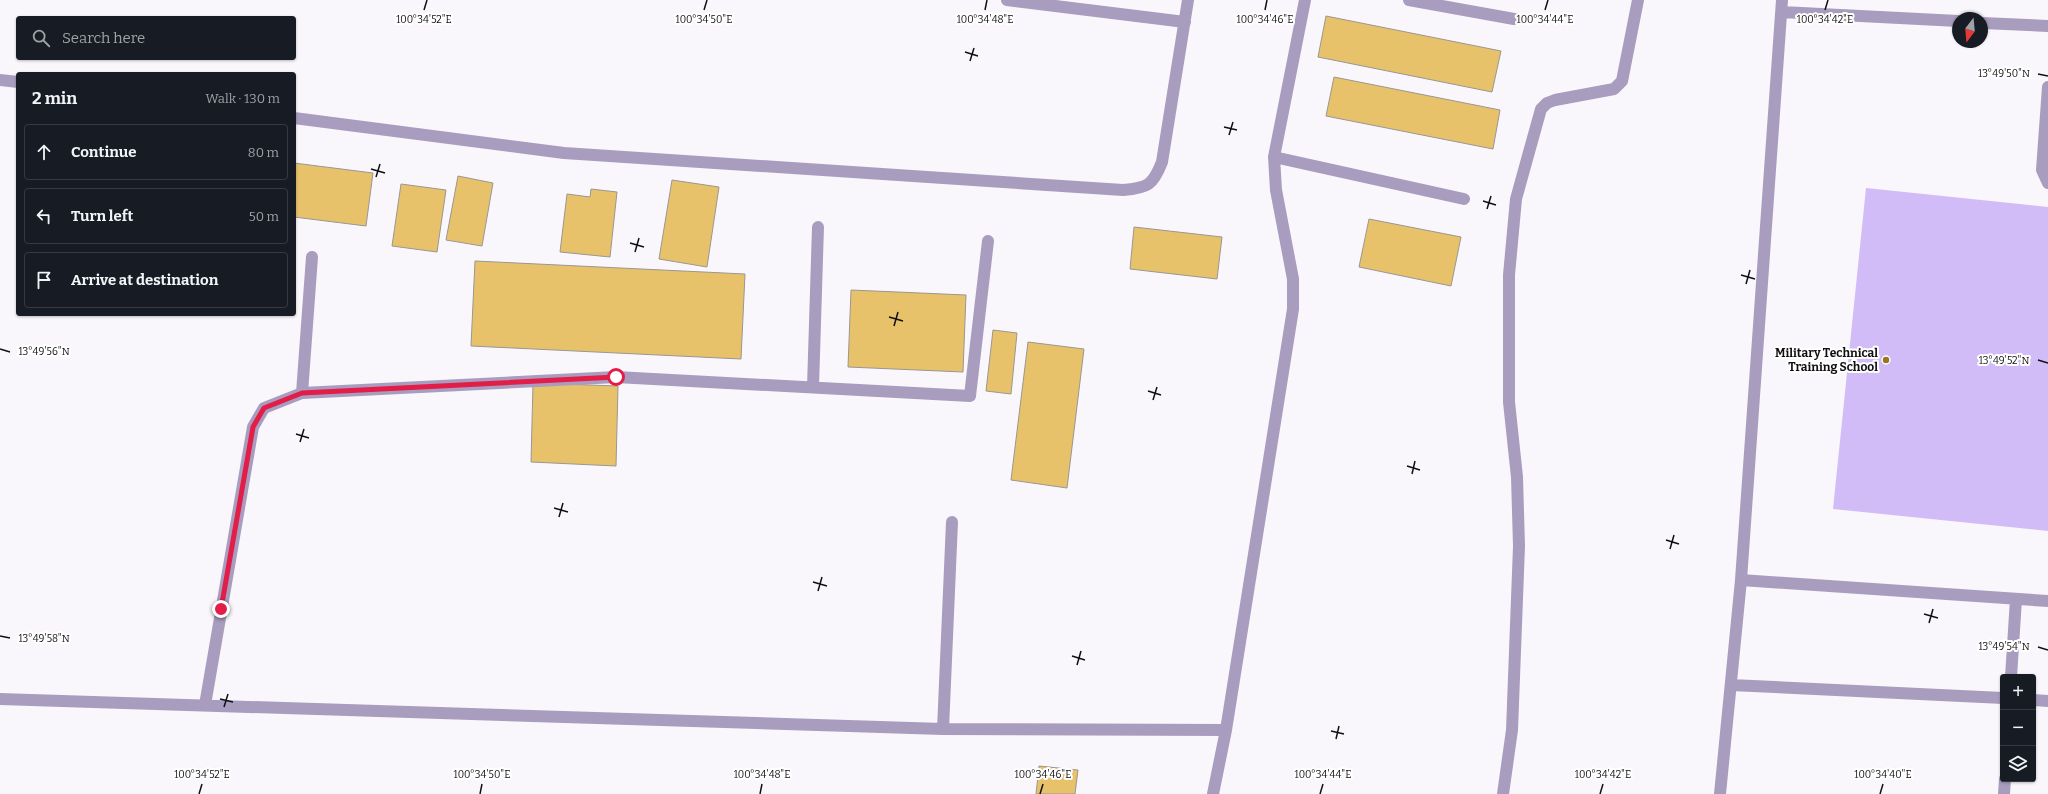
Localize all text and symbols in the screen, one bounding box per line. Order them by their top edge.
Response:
north arrow [1952,12,1988,48]
text: 100°34'52"E [396,14,452,26]
text: 100°34'50"E [676,14,732,26]
text: 100°34'48"E [957,14,1013,26]
text: 100°34'46"E [1237,14,1293,26]
text: 100°34'44"E [1517,14,1573,26]
text: 100°34'42"E [1797,14,1853,26]
search box [16,16,296,60]
icon: search [30,27,52,49]
text: Search here [62,29,145,47]
text: 13°49'50"N [1978,68,2030,80]
text: 2 min [32,88,77,109]
text: Walk · 130 m [206,91,280,106]
icon: ahead [33,141,55,163]
text: Continue [71,143,137,161]
text: 80 m [248,145,279,160]
icon: left [33,205,55,227]
text: Turn left [71,207,133,225]
text: 50 m [249,209,279,224]
icon: arrive [33,269,55,291]
text: Arrive at destination [71,271,218,289]
text: 13°49'56"N [18,346,70,358]
place label: Military Technical Training School [1775,346,1878,374]
marker: Military Technical Training School [1881,355,1891,365]
text: 13°49'52"N [1979,355,2029,367]
route start [607,368,625,386]
route end [212,600,230,618]
text: 13°49'58"N [18,633,70,645]
text: 13°49'54"N [1978,641,2030,653]
map controls [2000,674,2036,782]
button: + [2000,674,2036,710]
button: − [2000,710,2036,746]
button: layers [2000,746,2036,782]
text: 100°34'52"E [174,769,230,781]
text: 100°34'50"E [454,769,510,781]
text: 100°34'48"E [734,769,790,781]
text: 100°34'46"E [1015,769,1071,781]
text: 100°34'44"E [1295,769,1351,781]
text: 100°34'42"E [1575,769,1631,781]
text: 100°34'40"E [1854,769,1912,781]

